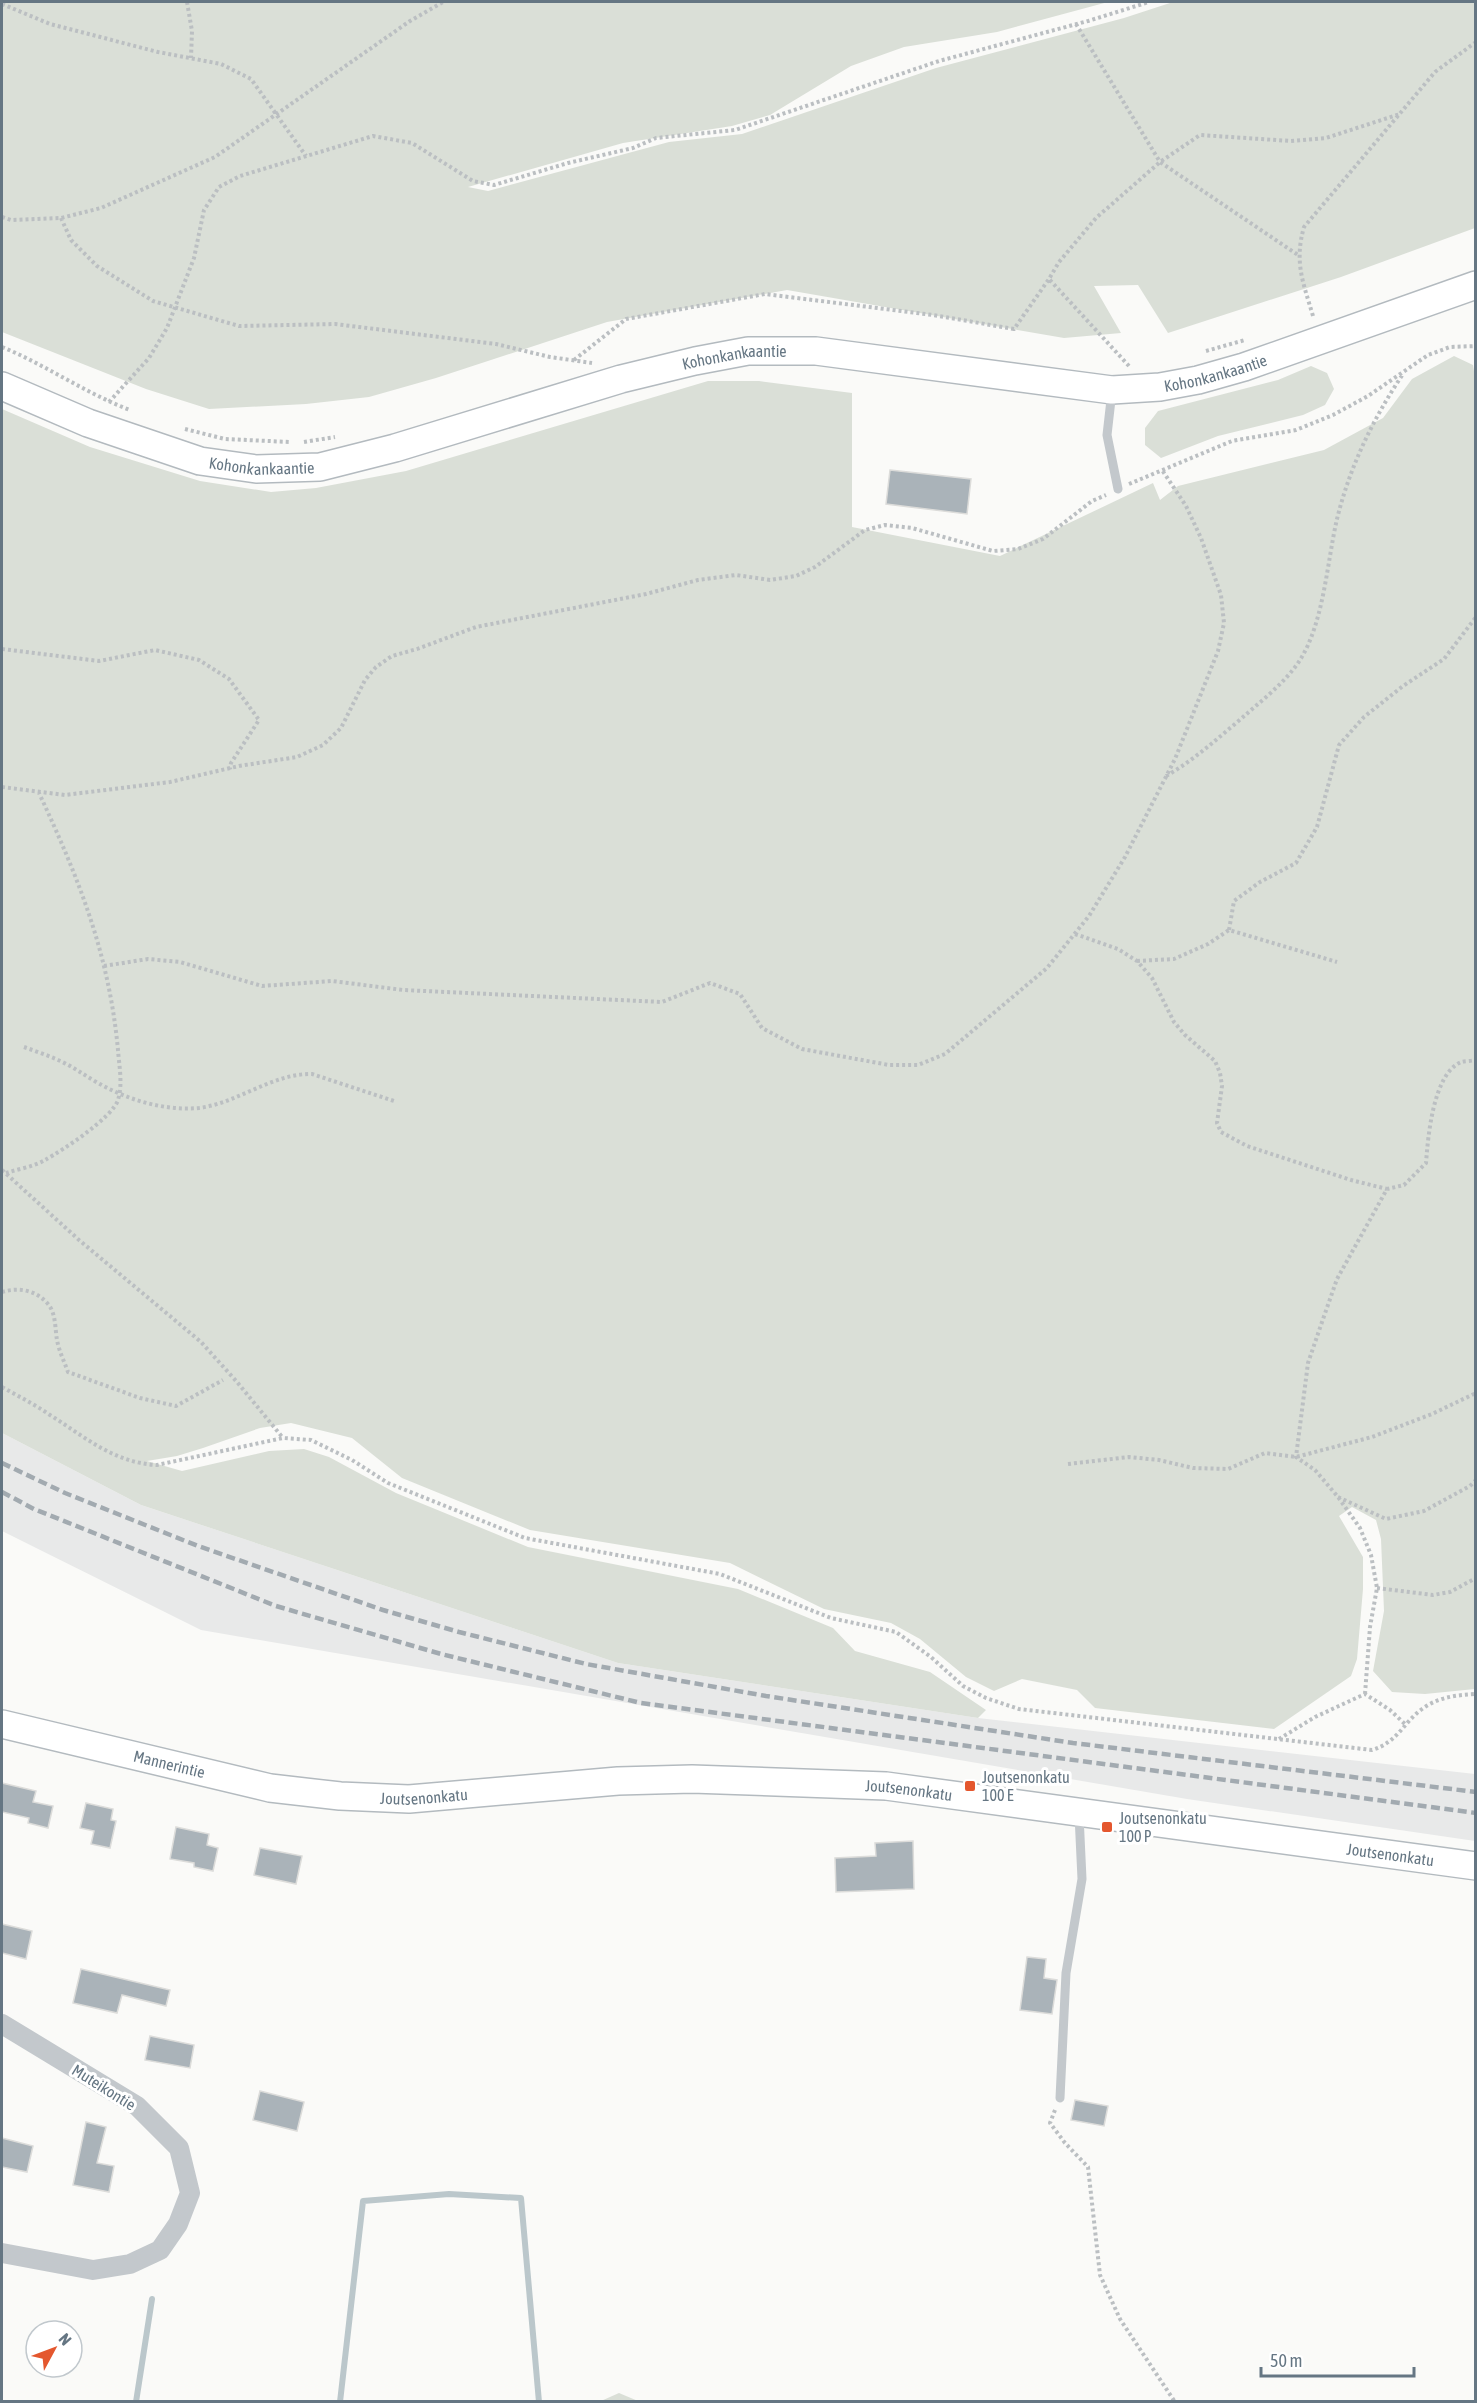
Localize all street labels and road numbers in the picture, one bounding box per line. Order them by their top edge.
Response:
street label: Kohonkankaantie [680,342,787,373]
street label: Kohonkankaantie [1163,351,1269,395]
street label: Kohonkankaantie [208,453,315,478]
street label: Mannerintie [132,1747,207,1781]
street label: Joutsenonkatu [865,1776,954,1804]
street label: Joutsenonkatu [380,1785,468,1808]
street label: Joutsenonkatu [1346,1840,1435,1869]
street label: Muteikontie [69,2060,139,2114]

